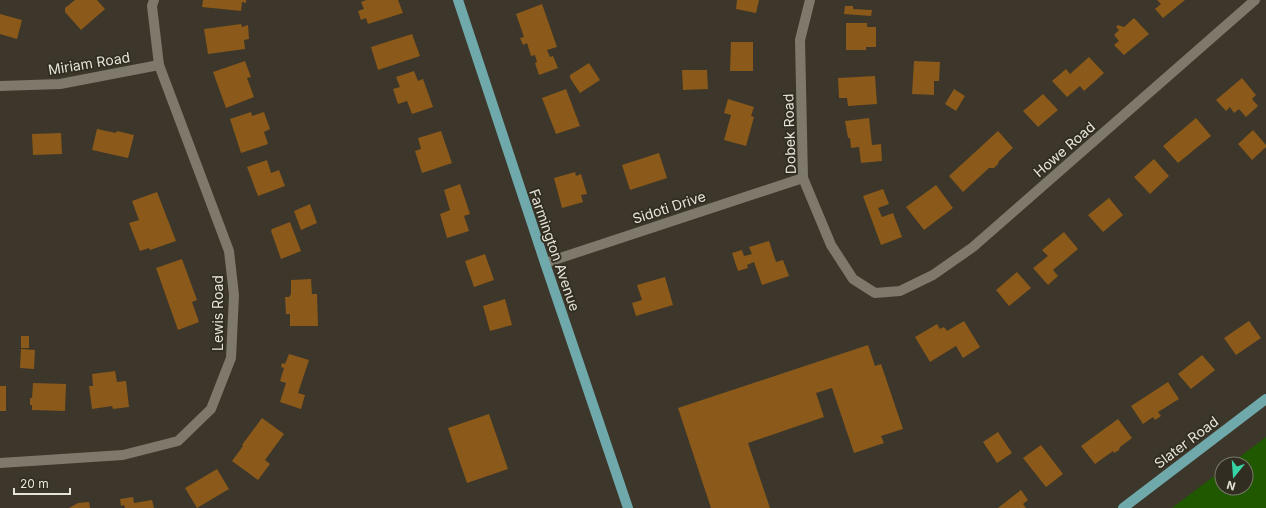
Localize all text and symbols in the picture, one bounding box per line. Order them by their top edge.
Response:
street label: Miriam Road [47,48,131,78]
street label: Dobek Road [779,93,799,175]
street label: Howe Road [1030,118,1098,180]
street label: Farmington Avenue [526,187,584,313]
street label: Sidoti Drive [630,187,708,227]
street label: Lewis Road [209,275,226,351]
street label: Slater Road [1151,412,1221,472]
north arrow [1214,456,1254,496]
scale bar [14,470,70,496]
text: 20 m [20,476,49,491]
text: N [1225,478,1237,493]

